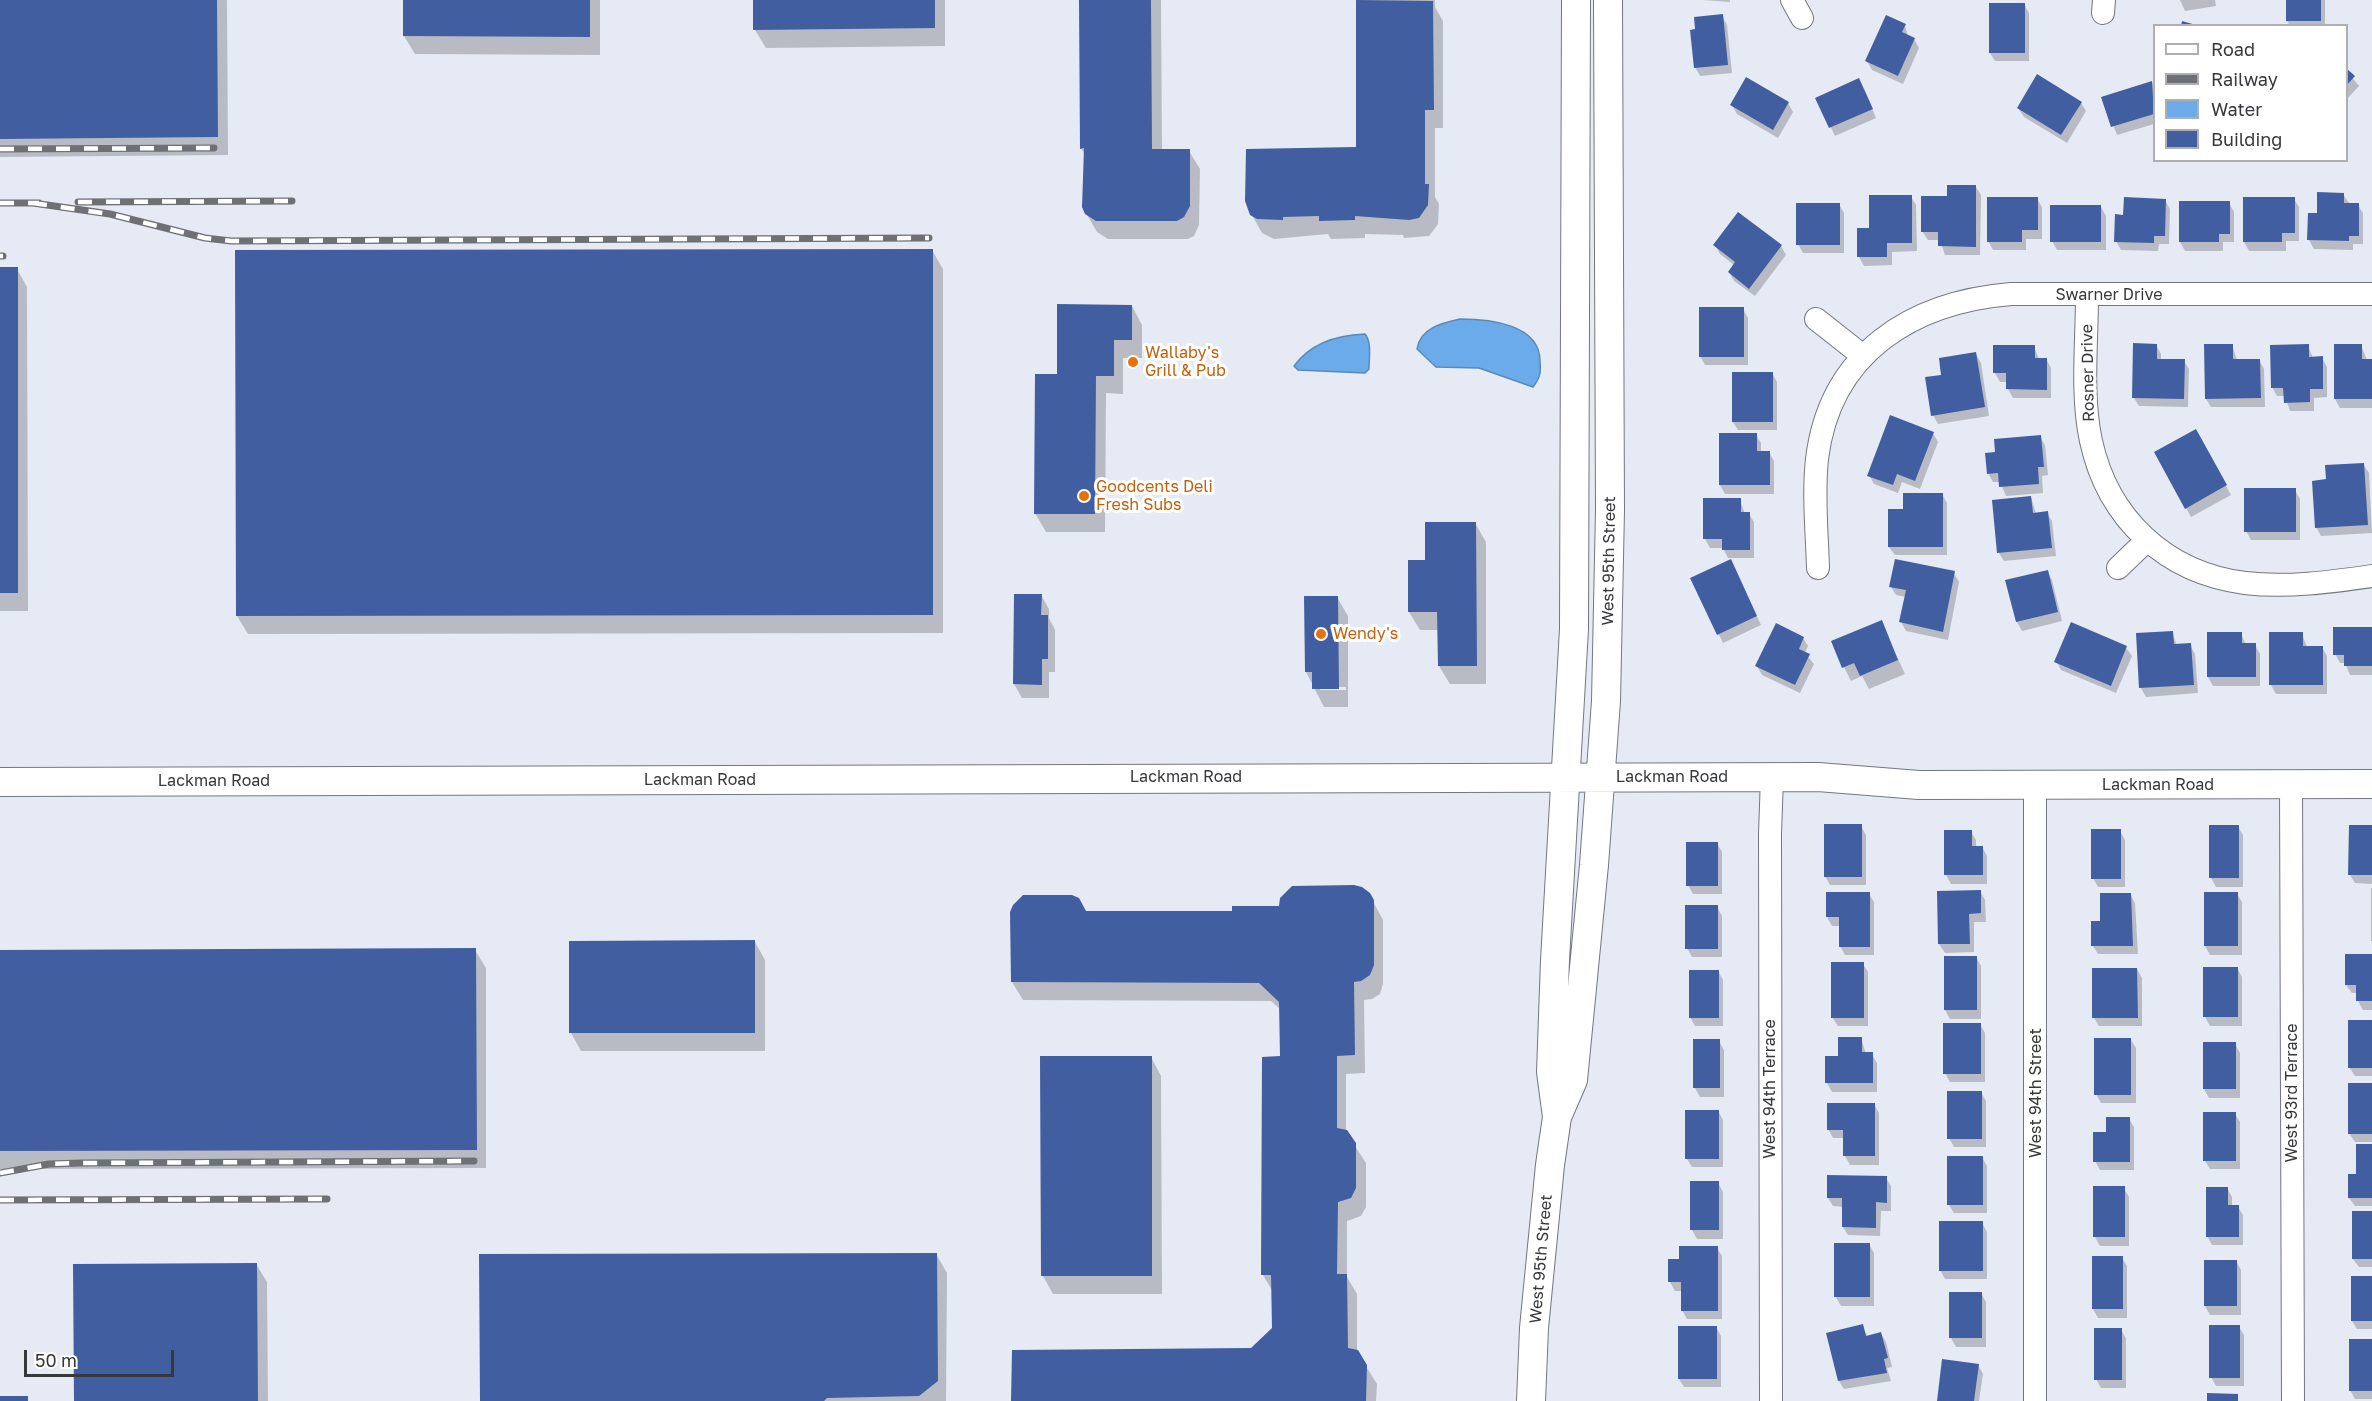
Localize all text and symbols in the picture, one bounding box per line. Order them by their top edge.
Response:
legend [2153,24,2348,162]
text: Road [2211,38,2255,60]
text: Railway [2211,68,2278,90]
text: Water [2211,98,2262,120]
text: Building [2211,128,2282,150]
street label: Swarner Drive [2055,285,2163,305]
street label: Rosner Drive [2078,324,2098,422]
place label: Wallaby's Grill & Pub [1145,343,1226,381]
marker: Wallaby's Grill & Pub [1126,355,1140,369]
place label: Goodcents Deli Fresh Subs [1096,477,1213,515]
marker: Goodcents Deli Fresh Subs [1077,489,1091,503]
street label: West 95th Street [1598,496,1620,626]
place label: Wendy's [1333,624,1398,644]
marker: Wendy's [1314,627,1328,641]
street label: Lackman Road [1130,767,1242,787]
street label: Lackman Road [1616,767,1728,787]
street label: Lackman Road [644,770,756,790]
street label: Lackman Road [158,771,270,791]
street label: Lackman Road [2102,775,2214,795]
street label: West 94th Terrace [1760,1019,1780,1159]
street label: West 93rd Terrace [2282,1024,2302,1162]
street label: West 94th Street [2026,1028,2046,1158]
street label: West 95th Street [1526,1194,1556,1324]
scale bar [27,1338,177,1376]
text: 50 m [35,1349,77,1371]

